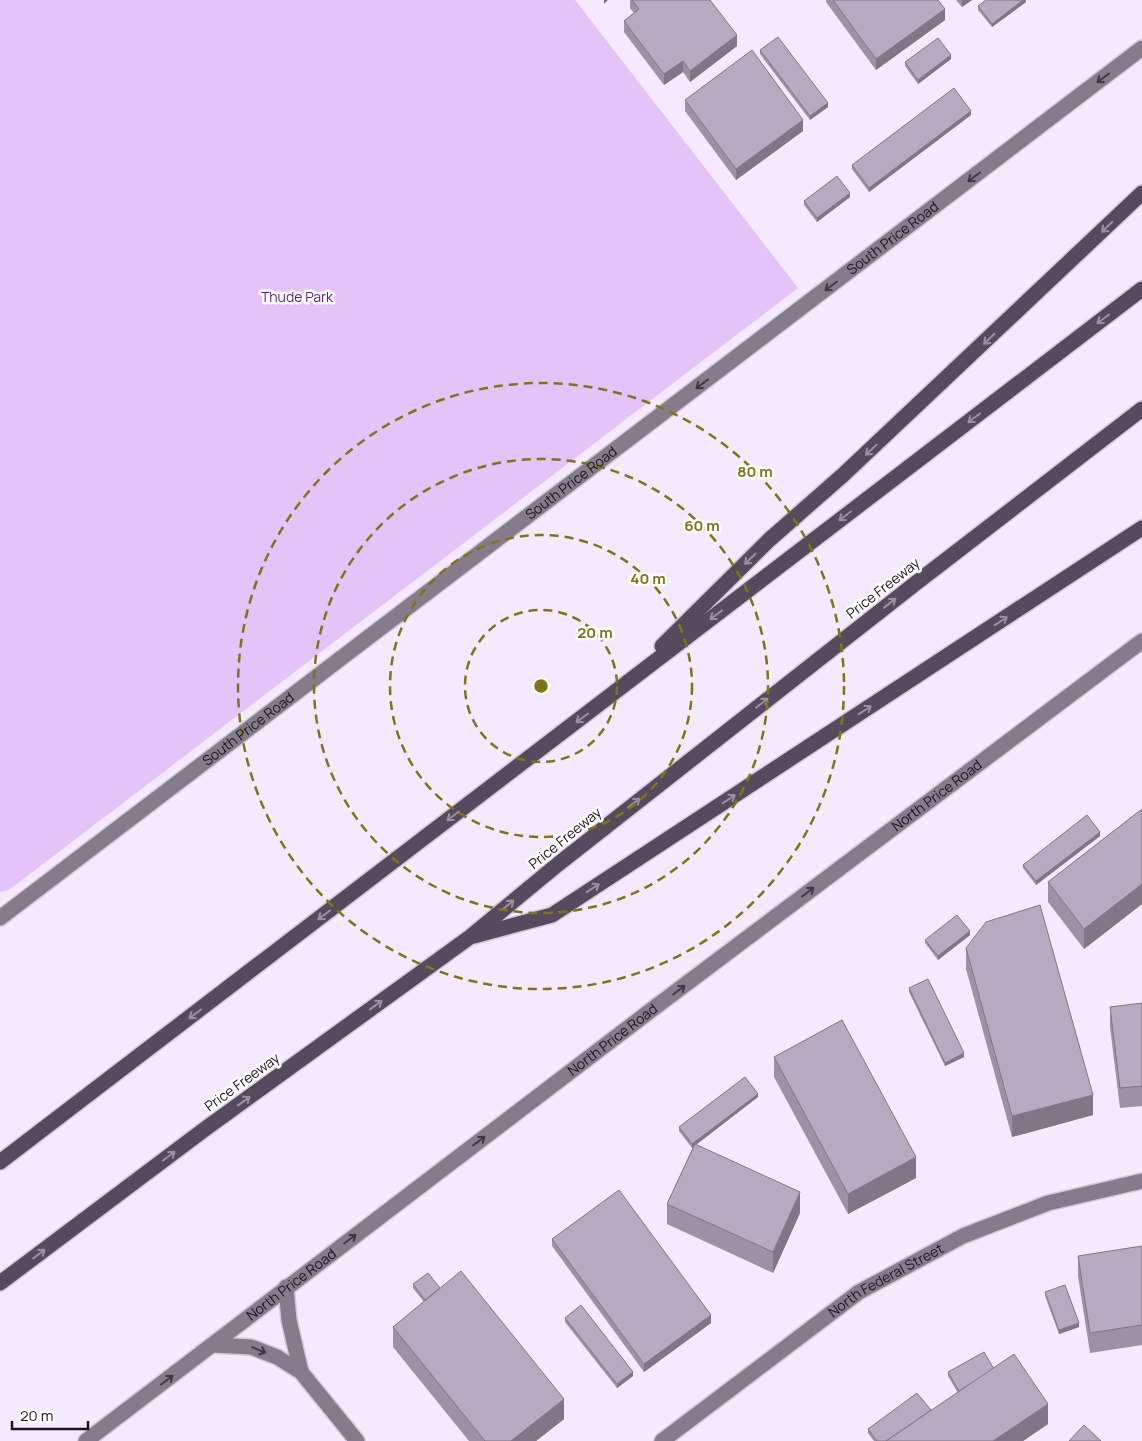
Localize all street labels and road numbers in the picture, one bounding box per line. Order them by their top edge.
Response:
street label: South Price Road [842,197,942,279]
street label: South Price Road [521,441,621,524]
street label: Price Freeway [842,553,924,622]
street label: South Price Road [198,687,298,770]
street label: North Price Road [887,755,985,835]
street label: Price Freeway [524,802,605,873]
street label: North Price Road [563,999,661,1080]
street label: Price Freeway [200,1048,284,1115]
street label: North Federal Street [824,1238,947,1321]
street label: North Price Road [242,1244,340,1325]

